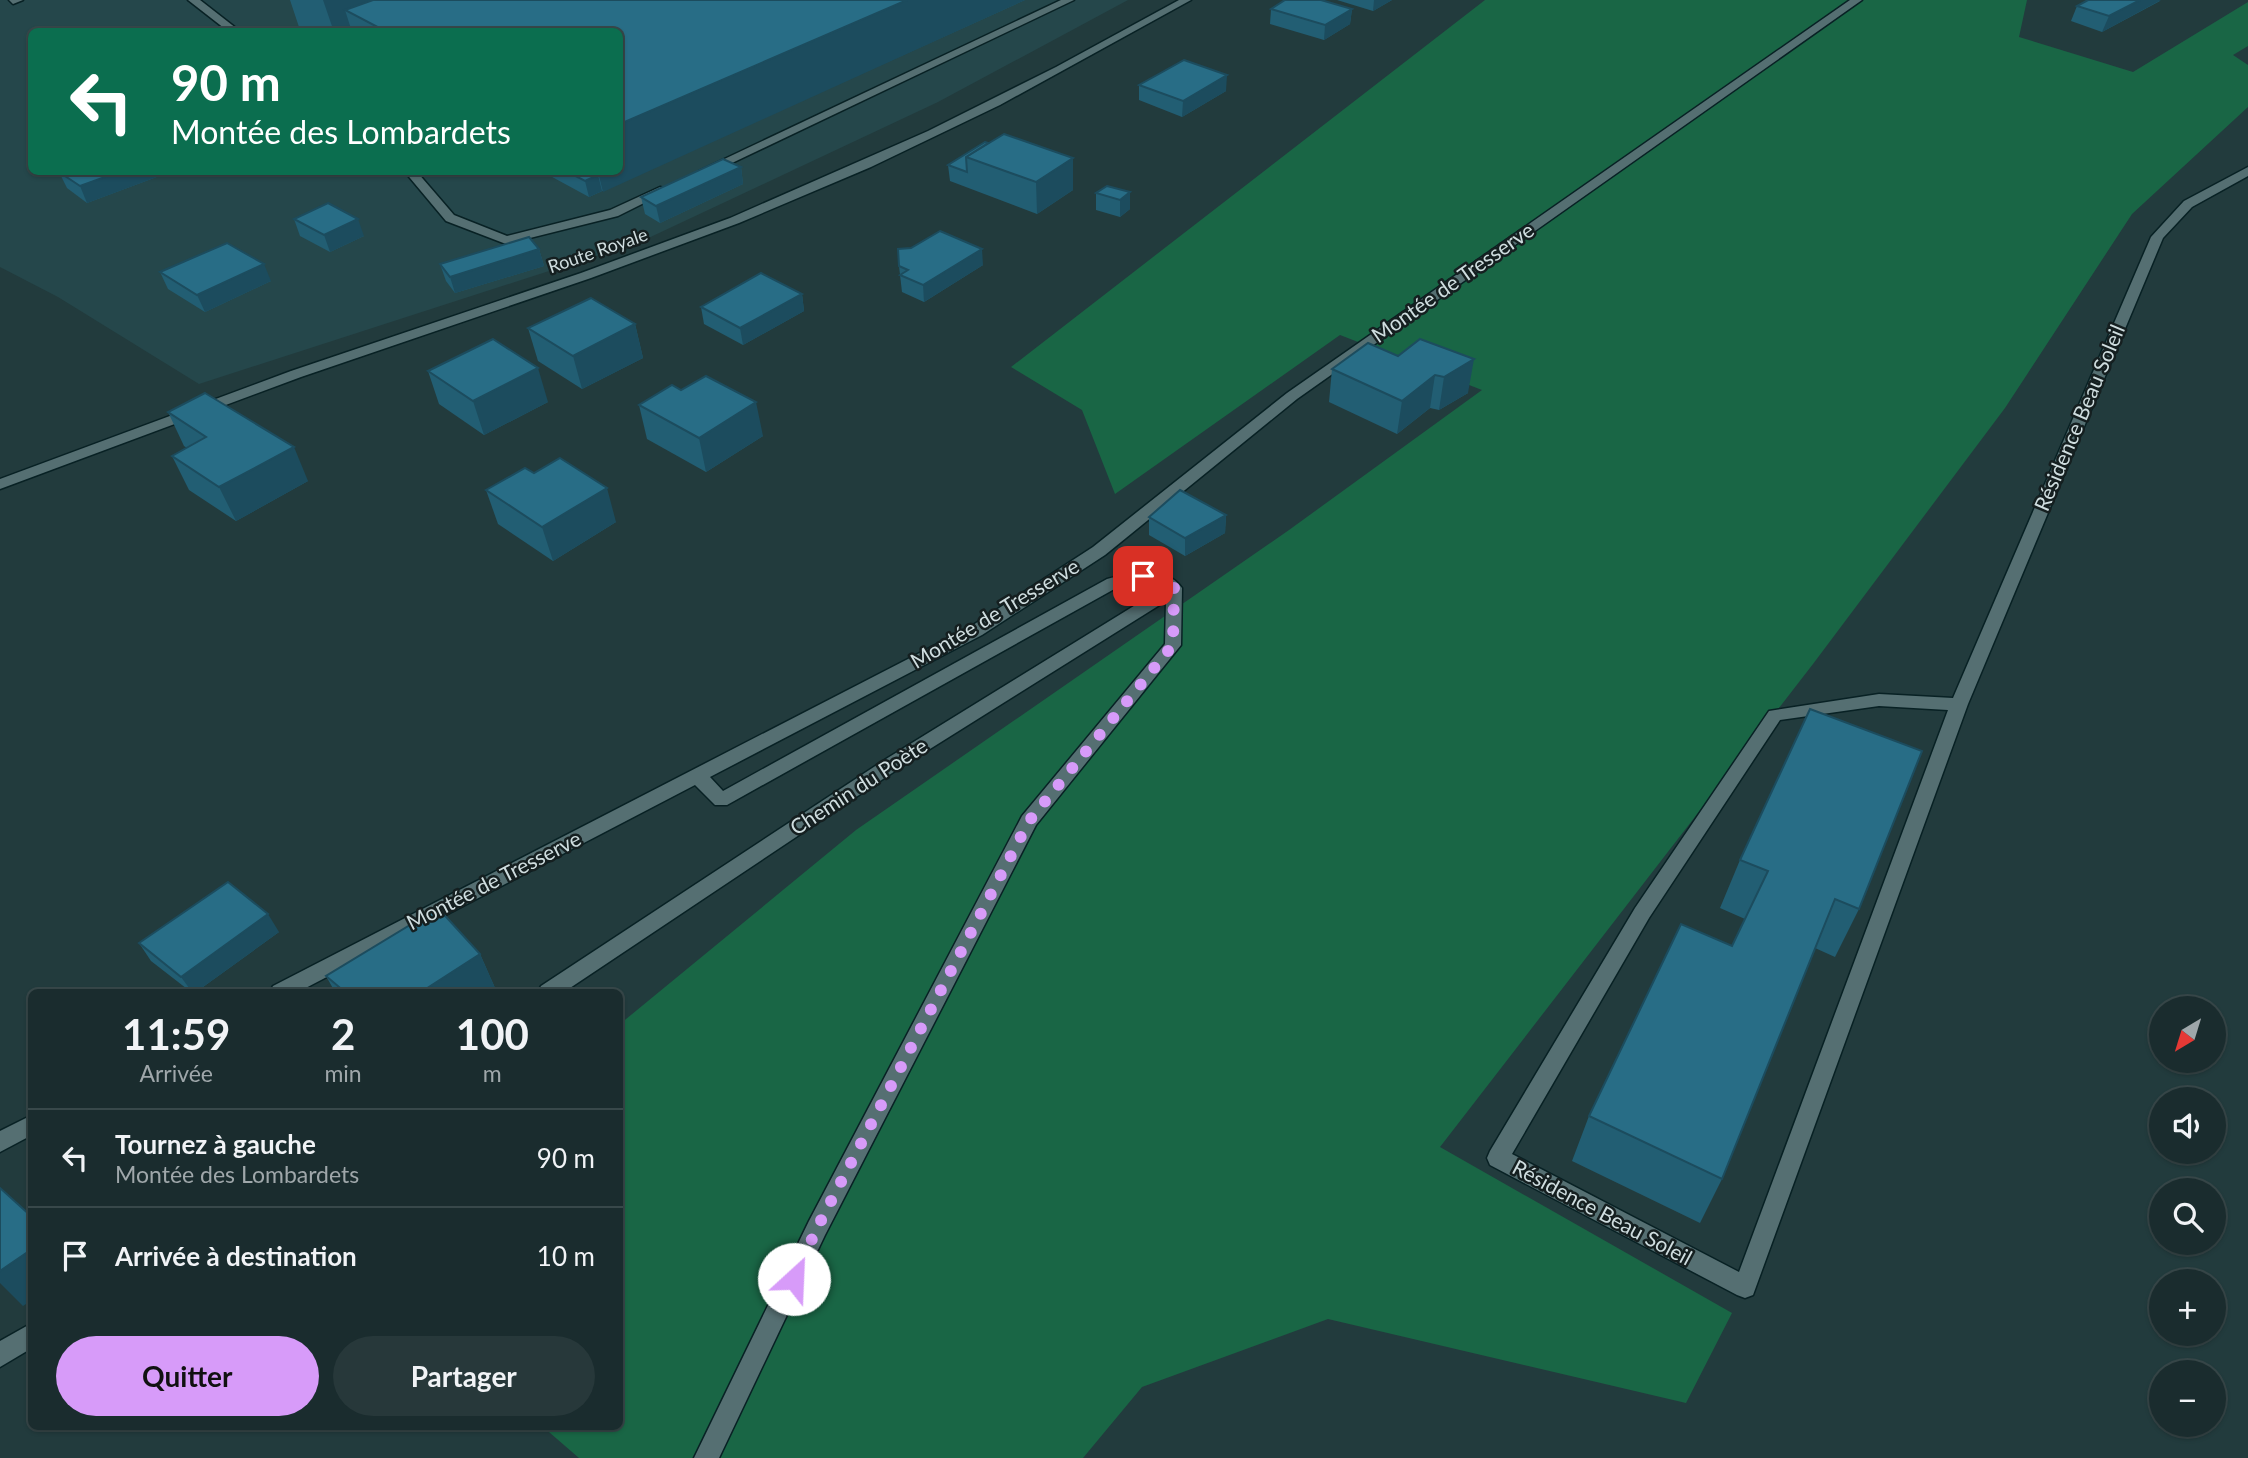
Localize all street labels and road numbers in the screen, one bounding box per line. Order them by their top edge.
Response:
street label: Montée de Tresserve [1366,216,1538,347]
street label: Route Royale [545,223,650,277]
street label: Résidence Beau Soleil [2028,321,2129,514]
street label: Montée de Tresserve [905,552,1083,673]
street label: Chemin du Poète [785,732,932,839]
street label: Montée de Tresserve [402,825,585,934]
street label: Résidence Beau Soleil [1509,1154,1697,1270]

